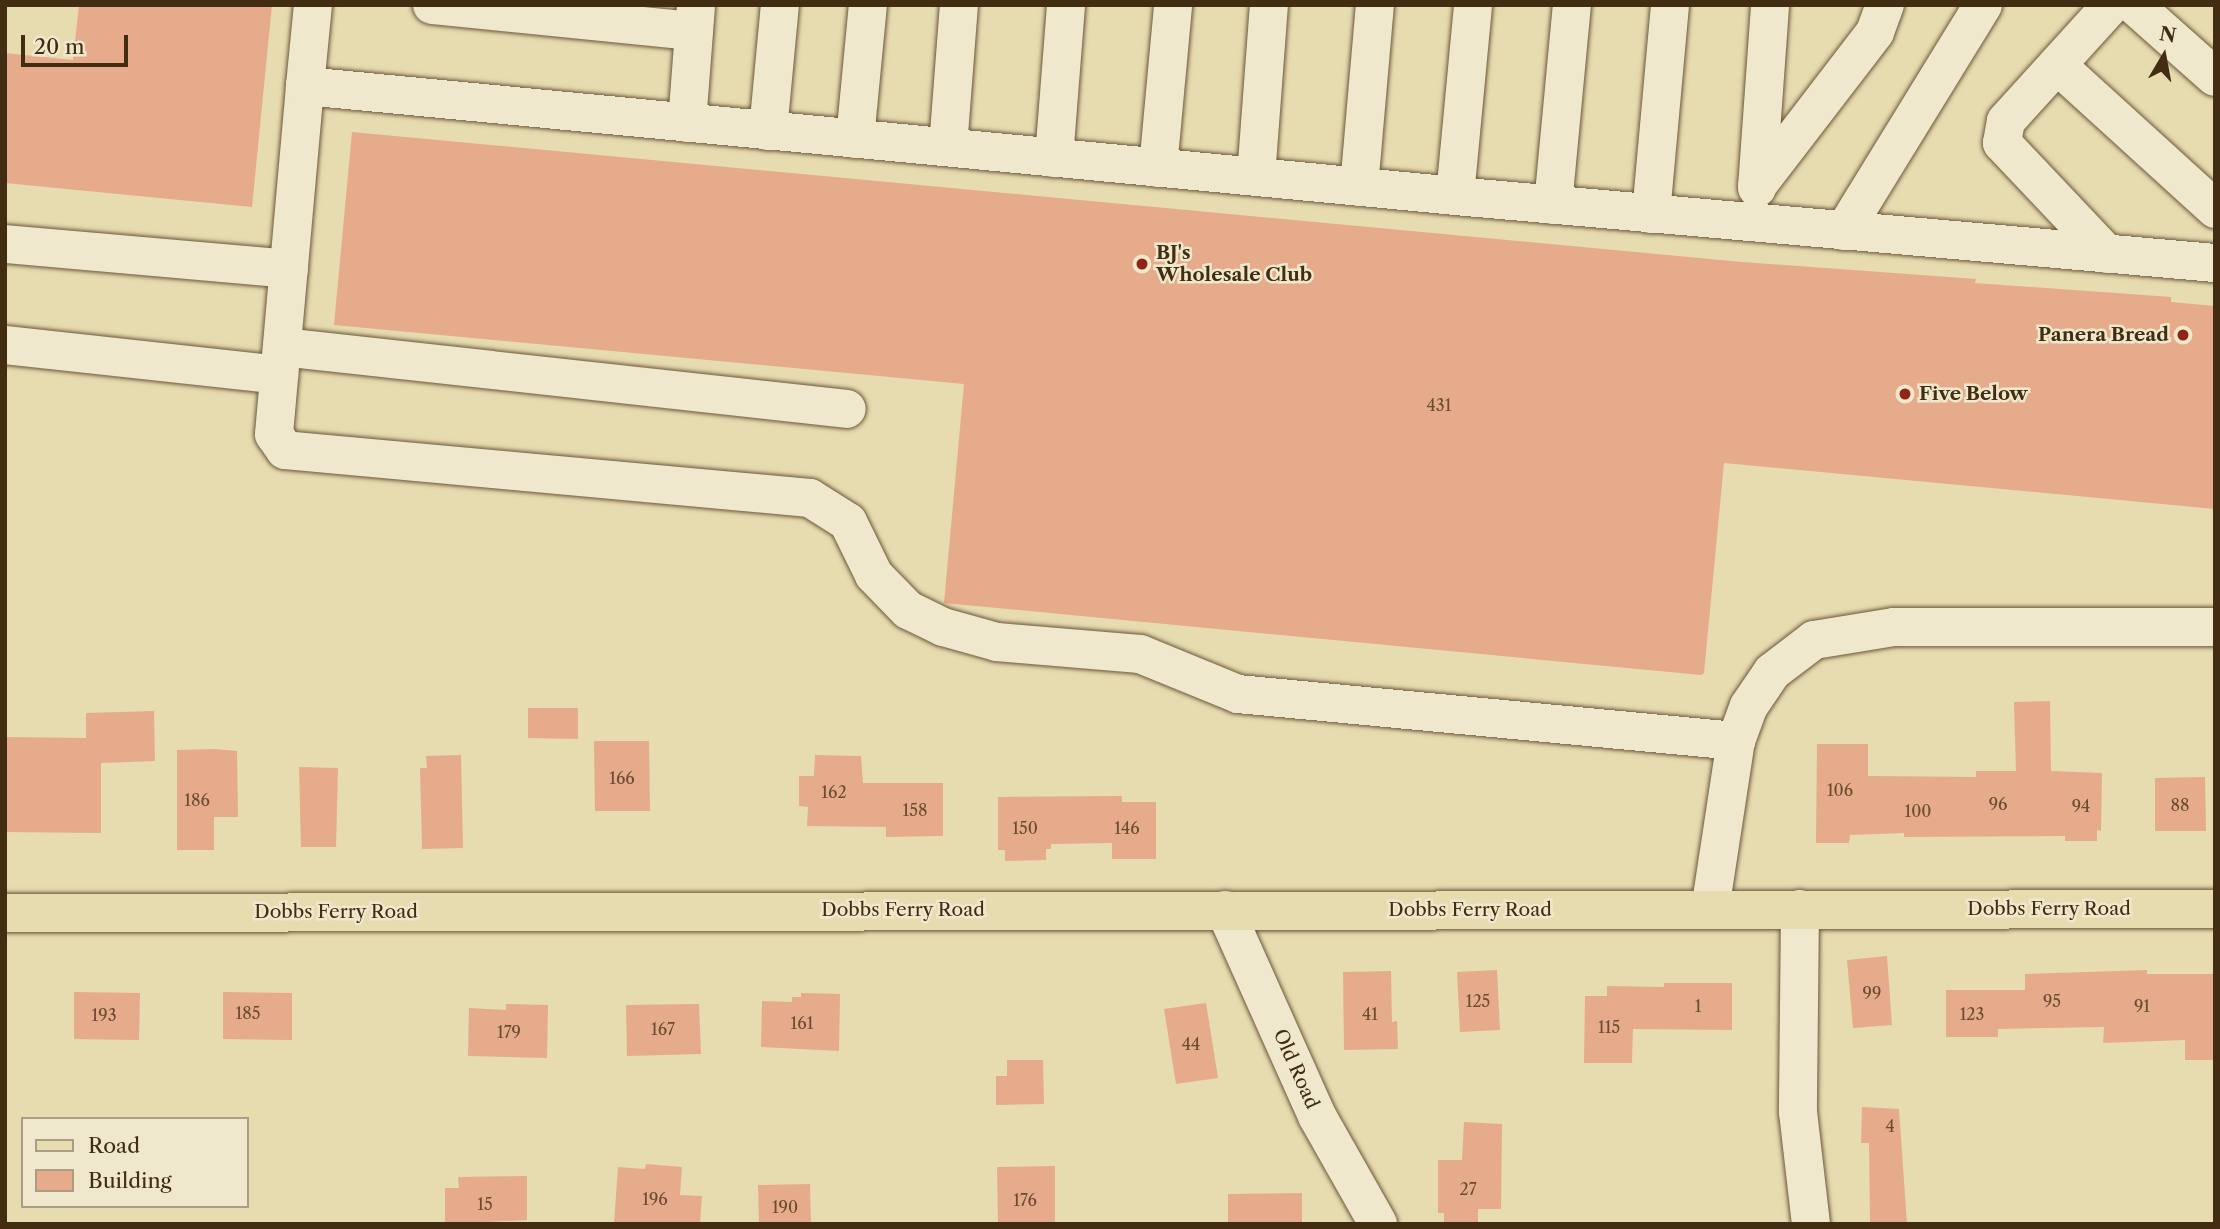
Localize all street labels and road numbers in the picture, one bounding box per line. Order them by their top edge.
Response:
street label: Dobbs Ferry Road [1967,898,2131,920]
street label: Dobbs Ferry Road [821,899,985,921]
street label: Dobbs Ferry Road [1388,899,1552,921]
street label: Dobbs Ferry Road [254,901,418,923]
street label: Old Road [1268,1026,1324,1112]

